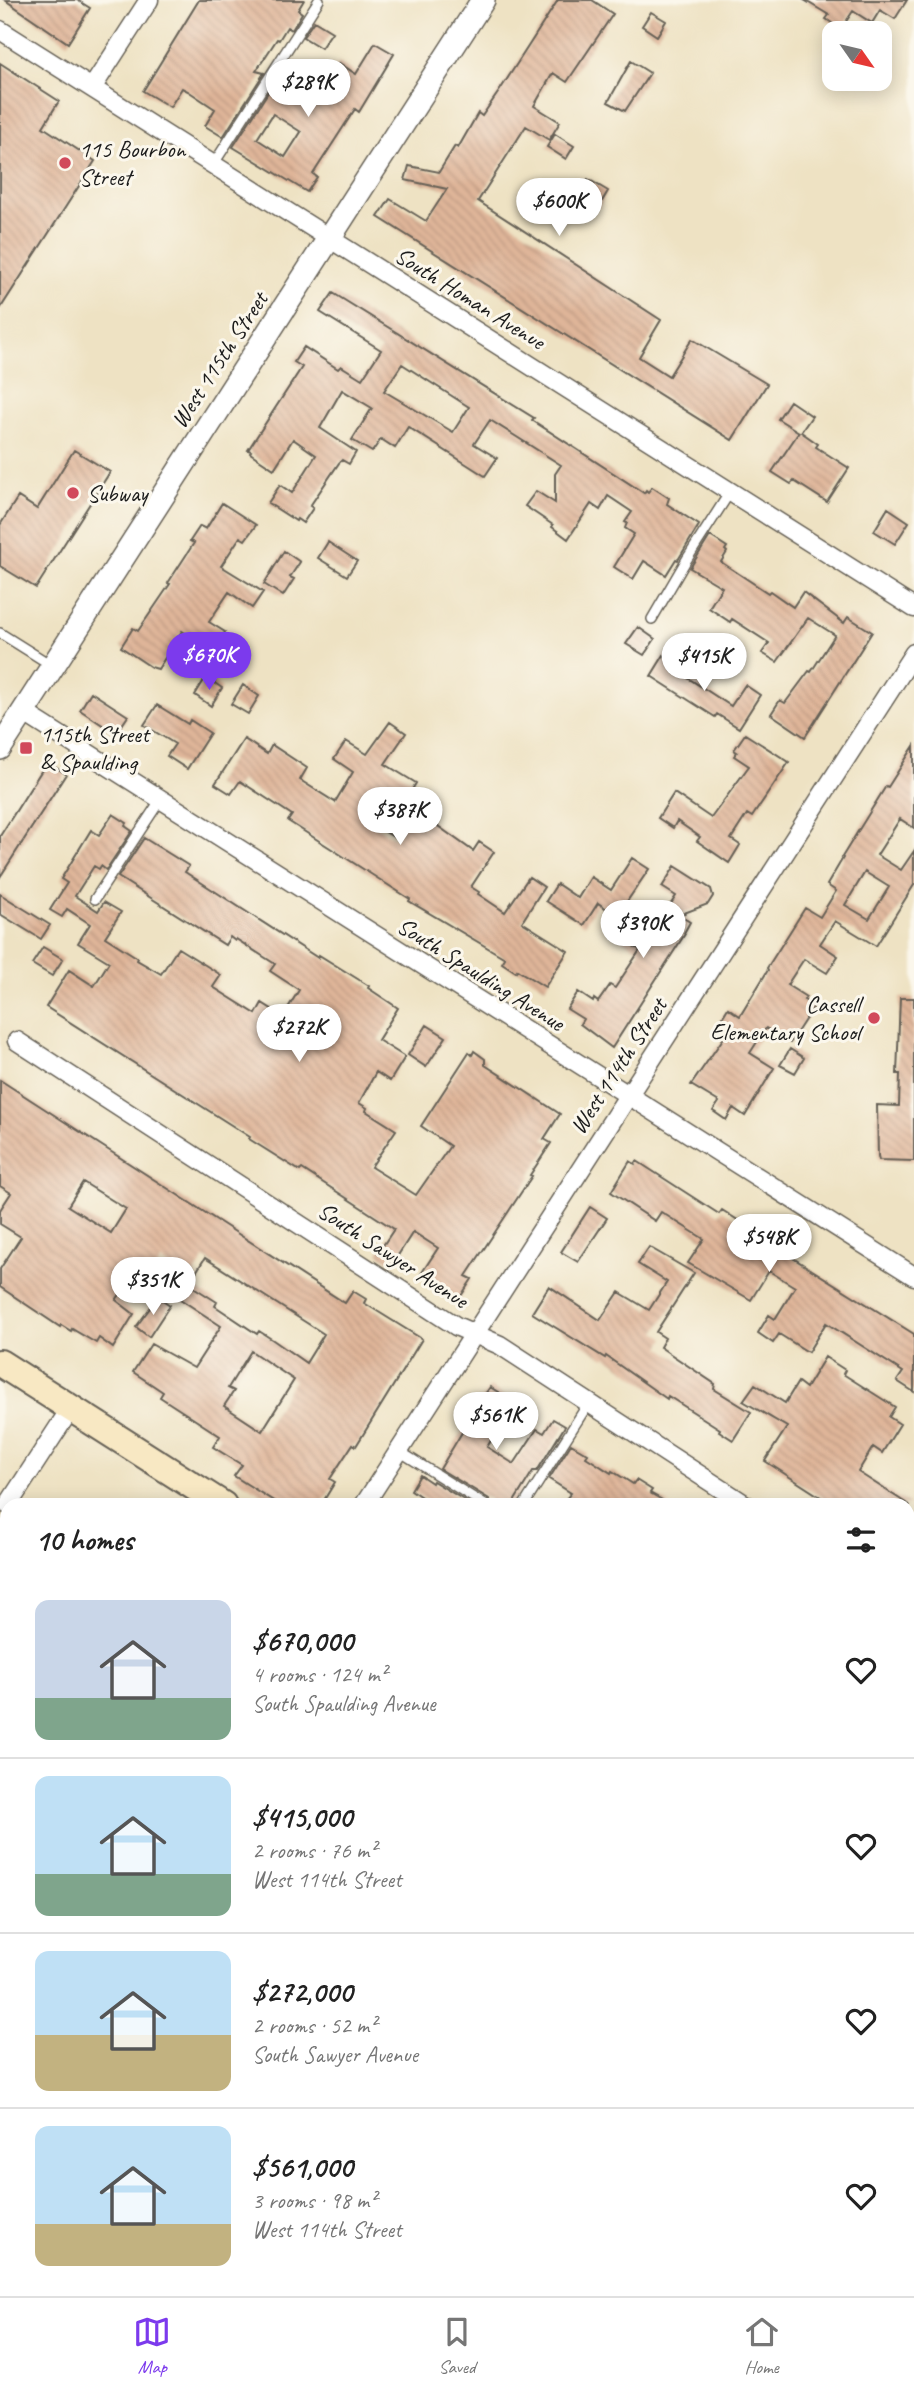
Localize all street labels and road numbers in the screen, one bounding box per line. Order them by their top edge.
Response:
street label: South Homan Avenue [389,240,552,357]
street label: West 115th Street [164,285,275,434]
street label: South Spaulding Avenue [392,911,572,1039]
street label: West 114th Street [563,991,674,1140]
street label: South Sawyer Avenue [312,1195,476,1316]

